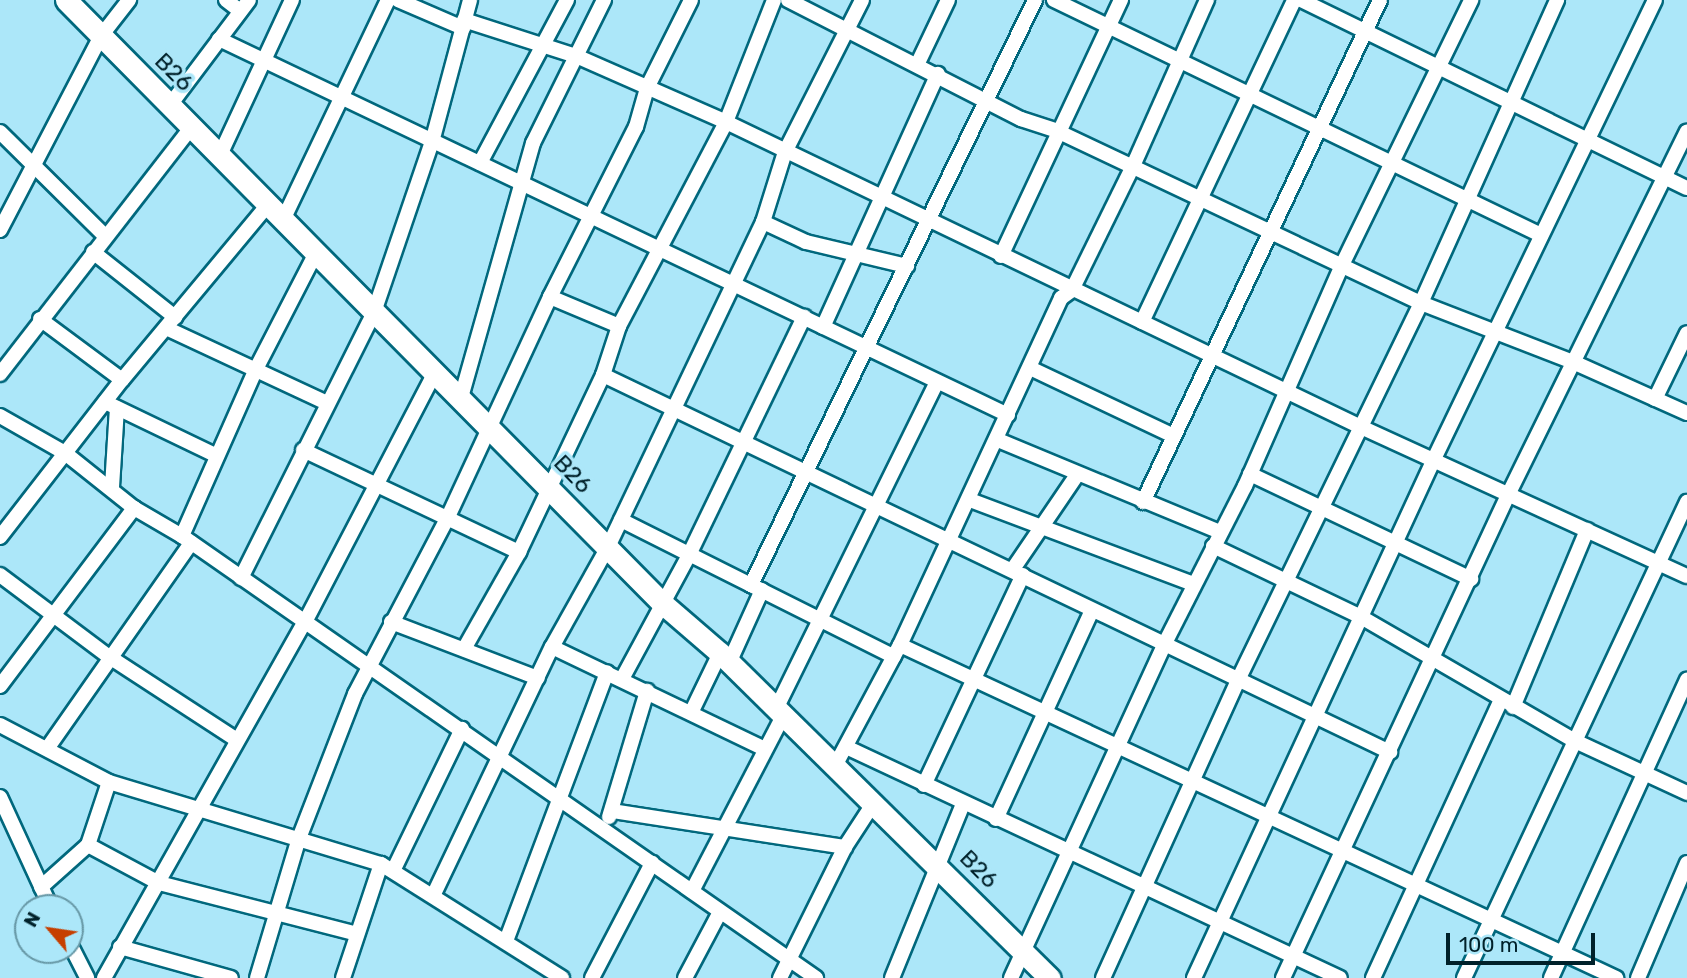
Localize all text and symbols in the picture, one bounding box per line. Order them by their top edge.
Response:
street label: B26 [149,47,199,97]
street label: B26 [548,449,598,499]
street label: B26 [954,844,1004,894]
north arrow [14,894,84,964]
text: N [19,908,45,931]
scale bar [1449,918,1598,962]
text: 100 m [1459,932,1518,957]

